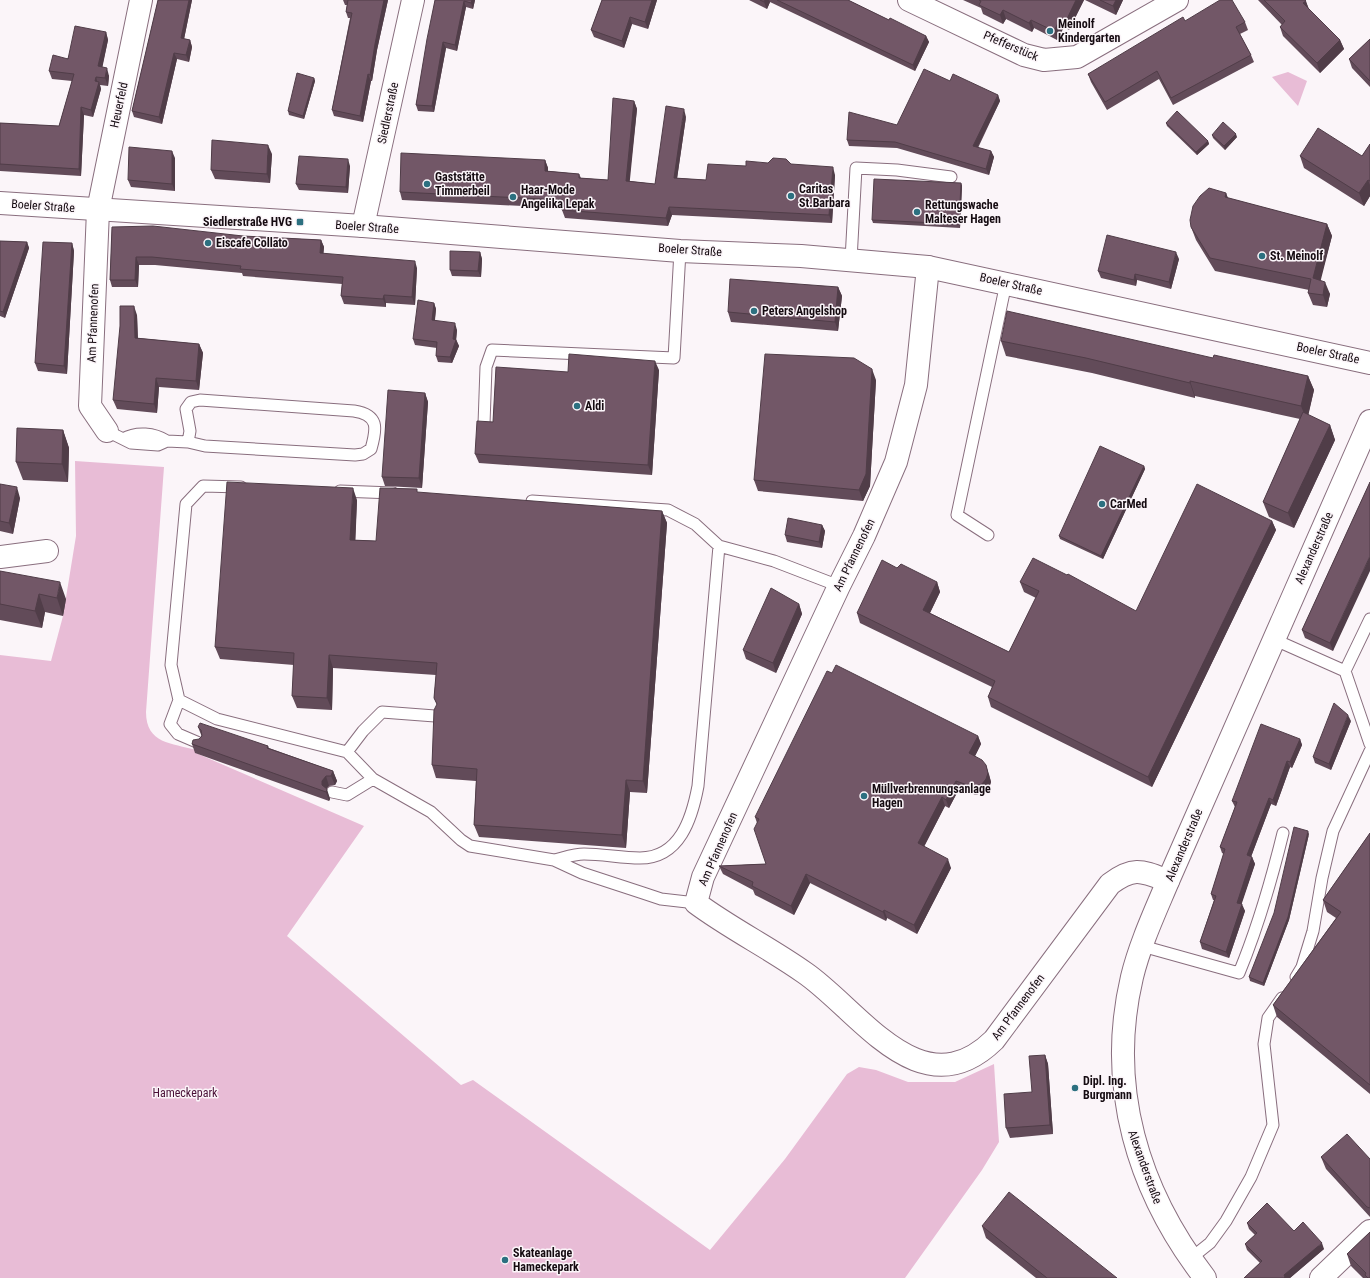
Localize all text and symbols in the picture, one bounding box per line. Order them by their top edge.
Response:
place label: Meinolf Kindergarten [1058,17,1121,45]
marker: Meinolf Kindergarten [1045,26,1055,36]
street label: Pfefferstück [981,28,1041,64]
street label: Heuerfeld [107,81,131,129]
street label: Siedlerstraße [375,81,401,145]
place label: Gaststätte Timmerbeil [435,170,490,198]
marker: Gaststätte Timmerbeil [422,179,432,189]
place label: Caritas St.Barbara [799,182,850,210]
place label: Haar-Mode Angelika Lepak [521,183,595,211]
marker: Caritas St.Barbara [786,191,796,201]
marker: Haar-Mode Angelika Lepak [508,192,518,202]
street label: Boeler Straße [11,197,76,215]
place label: Rettungswache Malteser Hagen [925,198,1001,226]
marker: Rettungswache Malteser Hagen [912,207,922,217]
place label: Siedlerstraße HVG [203,215,292,229]
marker: Siedlerstraße HVG [295,217,305,227]
street label: Boeler Straße [335,218,400,236]
place label: Eiscafe Collato [216,236,288,250]
marker: Eiscafe Collato [203,238,213,248]
street label: Boeler Straße [658,241,723,259]
place label: St. Meinolf [1270,249,1323,263]
marker: St. Meinolf [1257,251,1267,261]
street label: Boeler Straße [978,270,1044,298]
street label: Am Pfannenofen [85,283,101,363]
place label: Peters Angelshop [762,304,847,318]
marker: Peters Angelshop [749,306,759,316]
street label: Boeler Straße [1295,340,1361,367]
place label: Aldi [585,399,604,413]
marker: Aldi [572,401,582,411]
place label: CarMed [1110,497,1147,511]
marker: CarMed [1097,499,1107,509]
street label: Alexanderstraße [1292,509,1336,586]
street label: Am Pfannenofen [830,516,878,594]
place label: Müllverbrennungsanlage Hagen [872,782,991,810]
marker: Müllverbrennungsanlage Hagen [859,791,869,801]
street label: Alexanderstraße [1162,806,1206,883]
street label: Am Pfannenofen [696,810,741,888]
street label: Am Pfannenofen [989,971,1047,1043]
place label: Dipl. Ing. Burgmann [1083,1074,1132,1102]
marker: Dipl. Ing. Burgmann [1070,1083,1080,1093]
park label: Hameckepark [152,1086,218,1100]
street label: Alexanderstraße [1125,1128,1165,1206]
place label: Skateanlage Hameckepark [513,1246,579,1274]
marker: Skateanlage Hameckepark [500,1255,510,1265]

